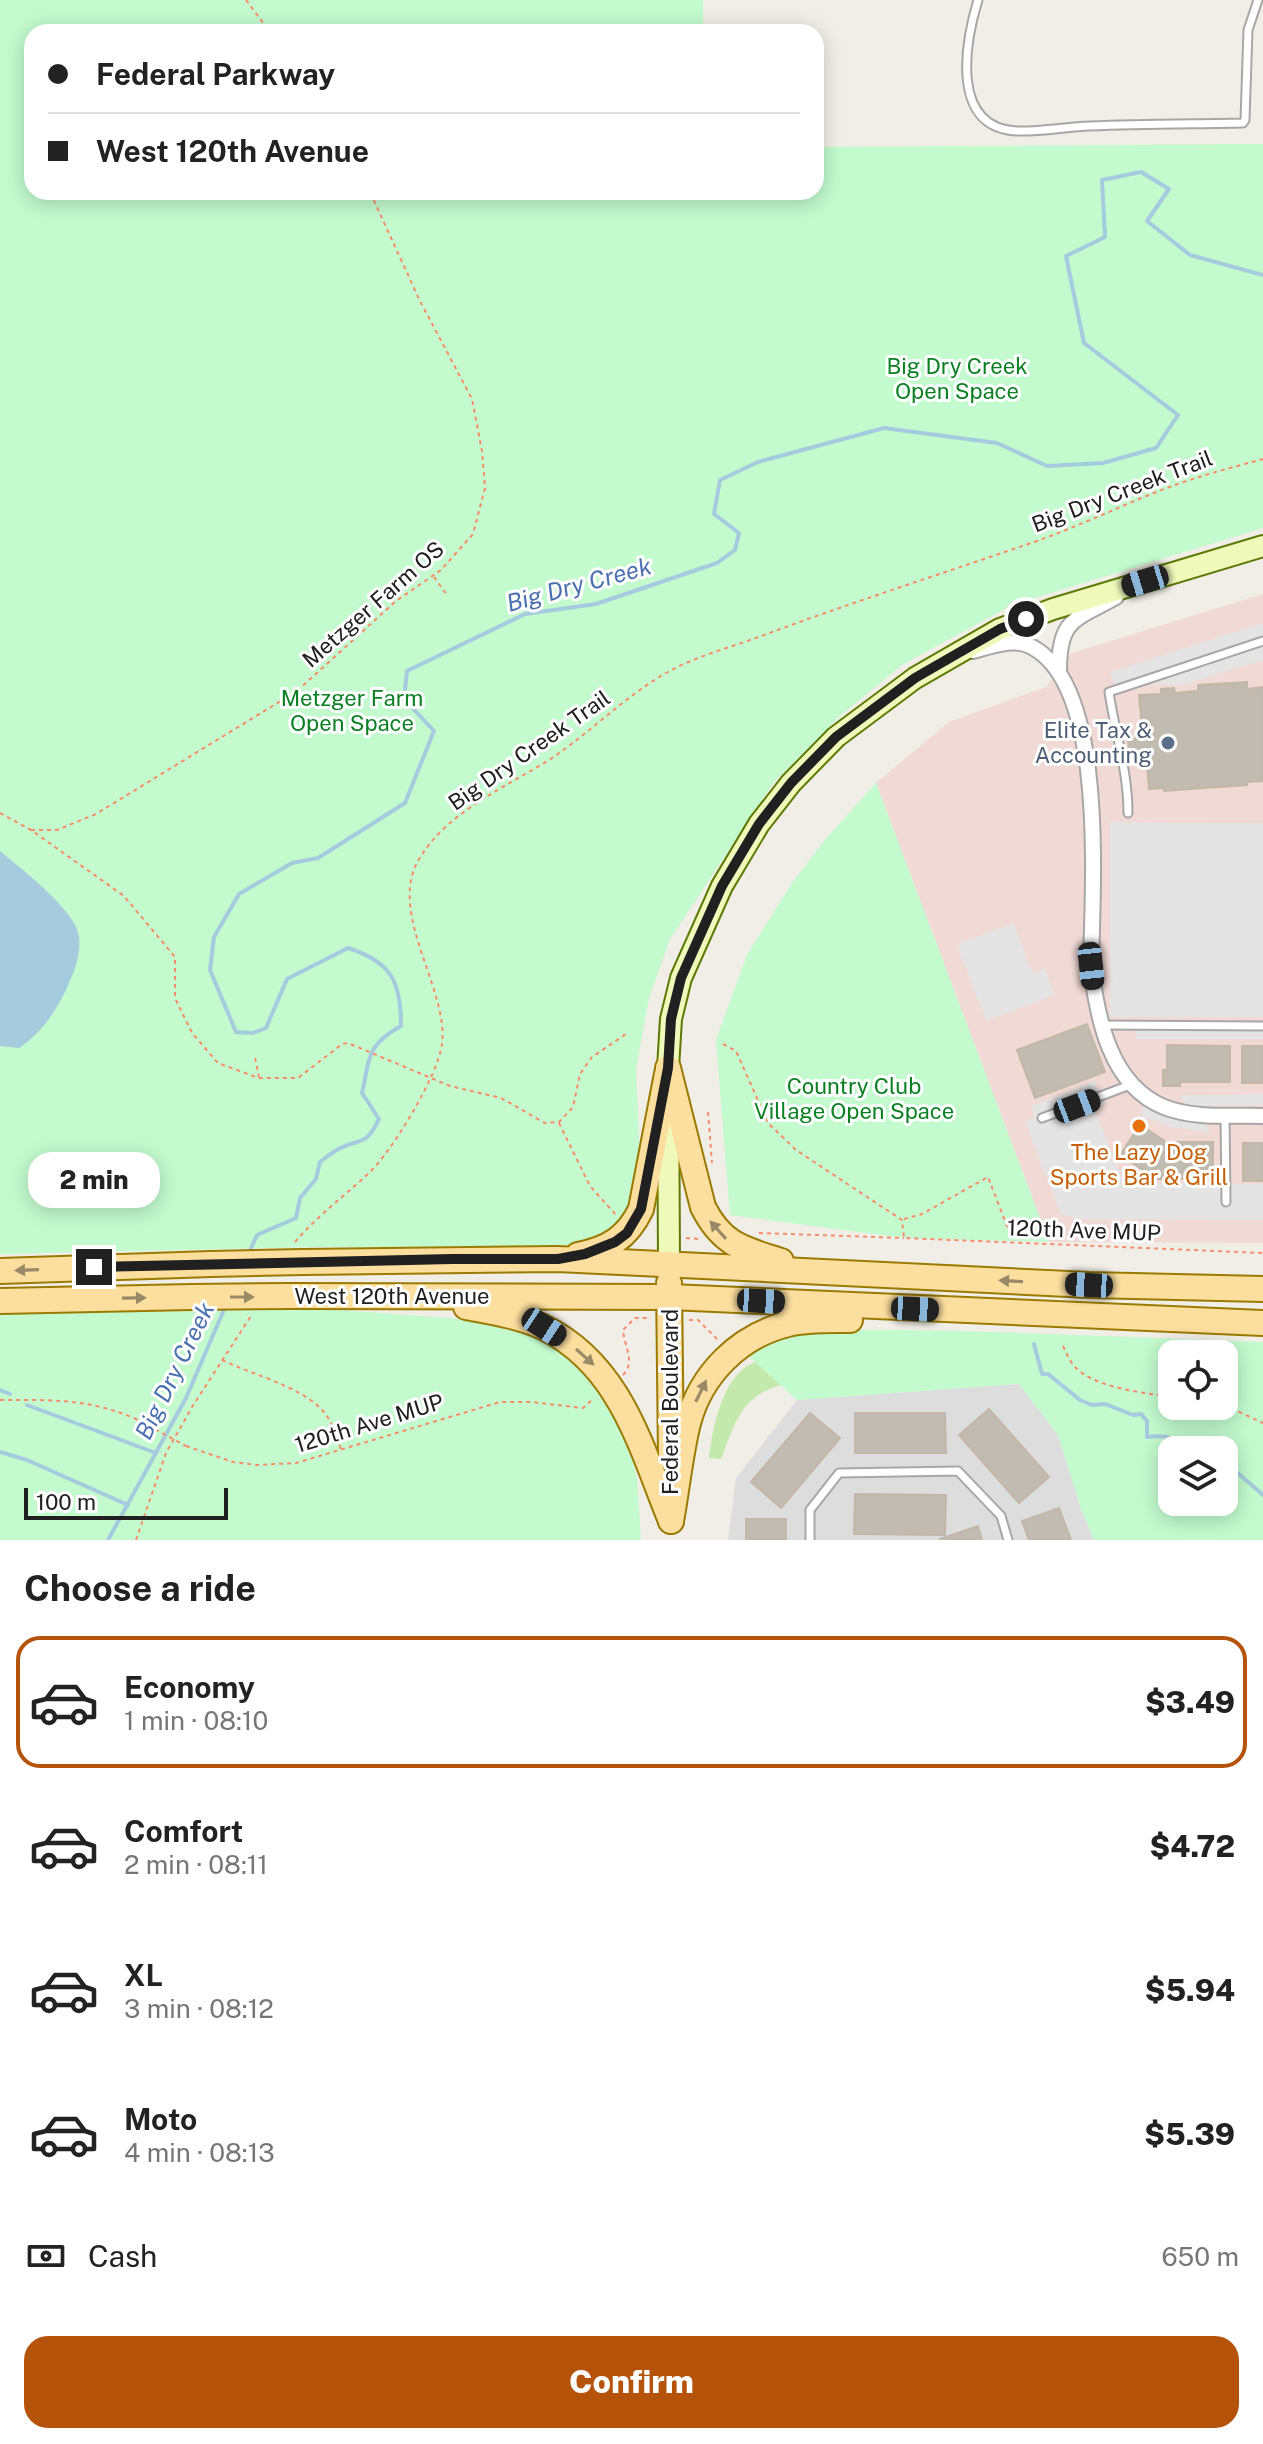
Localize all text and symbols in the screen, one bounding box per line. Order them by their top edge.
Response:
text: Federal Parkway [96,56,335,92]
text: West 120th Avenue [96,133,369,169]
park label: Big Dry Creek Open Space [886,353,1028,404]
street label: Big Dry Creek Trail [1028,445,1216,537]
street label: Metzger Farm OS [297,536,449,672]
water label: Big Dry Creek [503,551,654,617]
car [1119,563,1171,599]
route start [1008,601,1044,637]
street label: Big Dry Creek Trail [443,684,615,816]
park label: Metzger Farm Open Space [281,685,423,736]
place label: Elite Tax & Accounting [1035,717,1152,768]
marker: Elite Tax & Accounting [1159,734,1177,752]
car [1077,941,1105,991]
park label: Country Club Village Open Space [754,1073,954,1124]
car [1050,1086,1104,1126]
marker: The Lazy Dog Sports Bar & Grill [1130,1117,1148,1135]
place label: The Lazy Dog Sports Bar & Grill [1050,1139,1228,1190]
callout: 2 min [28,1151,160,1207]
text: 2 min [59,1164,129,1195]
street label: 120th Ave MUP [1007,1214,1161,1246]
one-way arrow [710,1221,728,1240]
route end [76,1249,112,1285]
one-way arrow [14,1264,39,1277]
car [1064,1272,1114,1298]
one-way arrow [998,1274,1023,1287]
street label: West 120th Avenue [295,1283,489,1309]
car [736,1288,786,1314]
one-way arrow [230,1290,255,1303]
one-way arrow [122,1292,147,1304]
car [890,1296,940,1322]
water label: Big Dry Creek [129,1298,219,1444]
car [517,1304,571,1350]
street label: Federal Boulevard [657,1309,683,1495]
map controls [1158,1340,1238,1516]
button: locate [1158,1340,1238,1420]
one-way arrow [576,1348,595,1366]
one-way arrow [694,1380,708,1403]
street label: 120th Ave MUP [292,1388,446,1458]
button: layers [1158,1436,1238,1516]
scale bar [24,1484,228,1520]
text: 100 m [36,1489,96,1515]
text: Choose a ride [24,1567,256,1609]
icon: car [28,1666,100,1738]
text: Economy [124,1669,255,1705]
text: $3.49 [1145,1684,1235,1720]
text: 1 min · 08:10 [124,1705,268,1736]
icon: car [28,1810,100,1882]
text: Comfort [124,1813,243,1849]
text: $4.72 [1150,1828,1235,1864]
text: 2 min · 08:11 [124,1849,268,1880]
icon: car [28,1954,100,2026]
text: XL [124,1957,163,1993]
text: $5.94 [1145,1972,1235,2008]
text: 3 min · 08:12 [124,1993,274,2024]
icon: car [28,2098,100,2170]
text: Moto [124,2101,197,2137]
text: $5.39 [1144,2116,1235,2152]
text: 4 min · 08:13 [124,2137,275,2168]
icon: cash [24,2234,68,2278]
text: Cash [88,2238,157,2274]
text: 650 m [1161,2241,1239,2272]
button: Confirm [24,2336,1239,2428]

